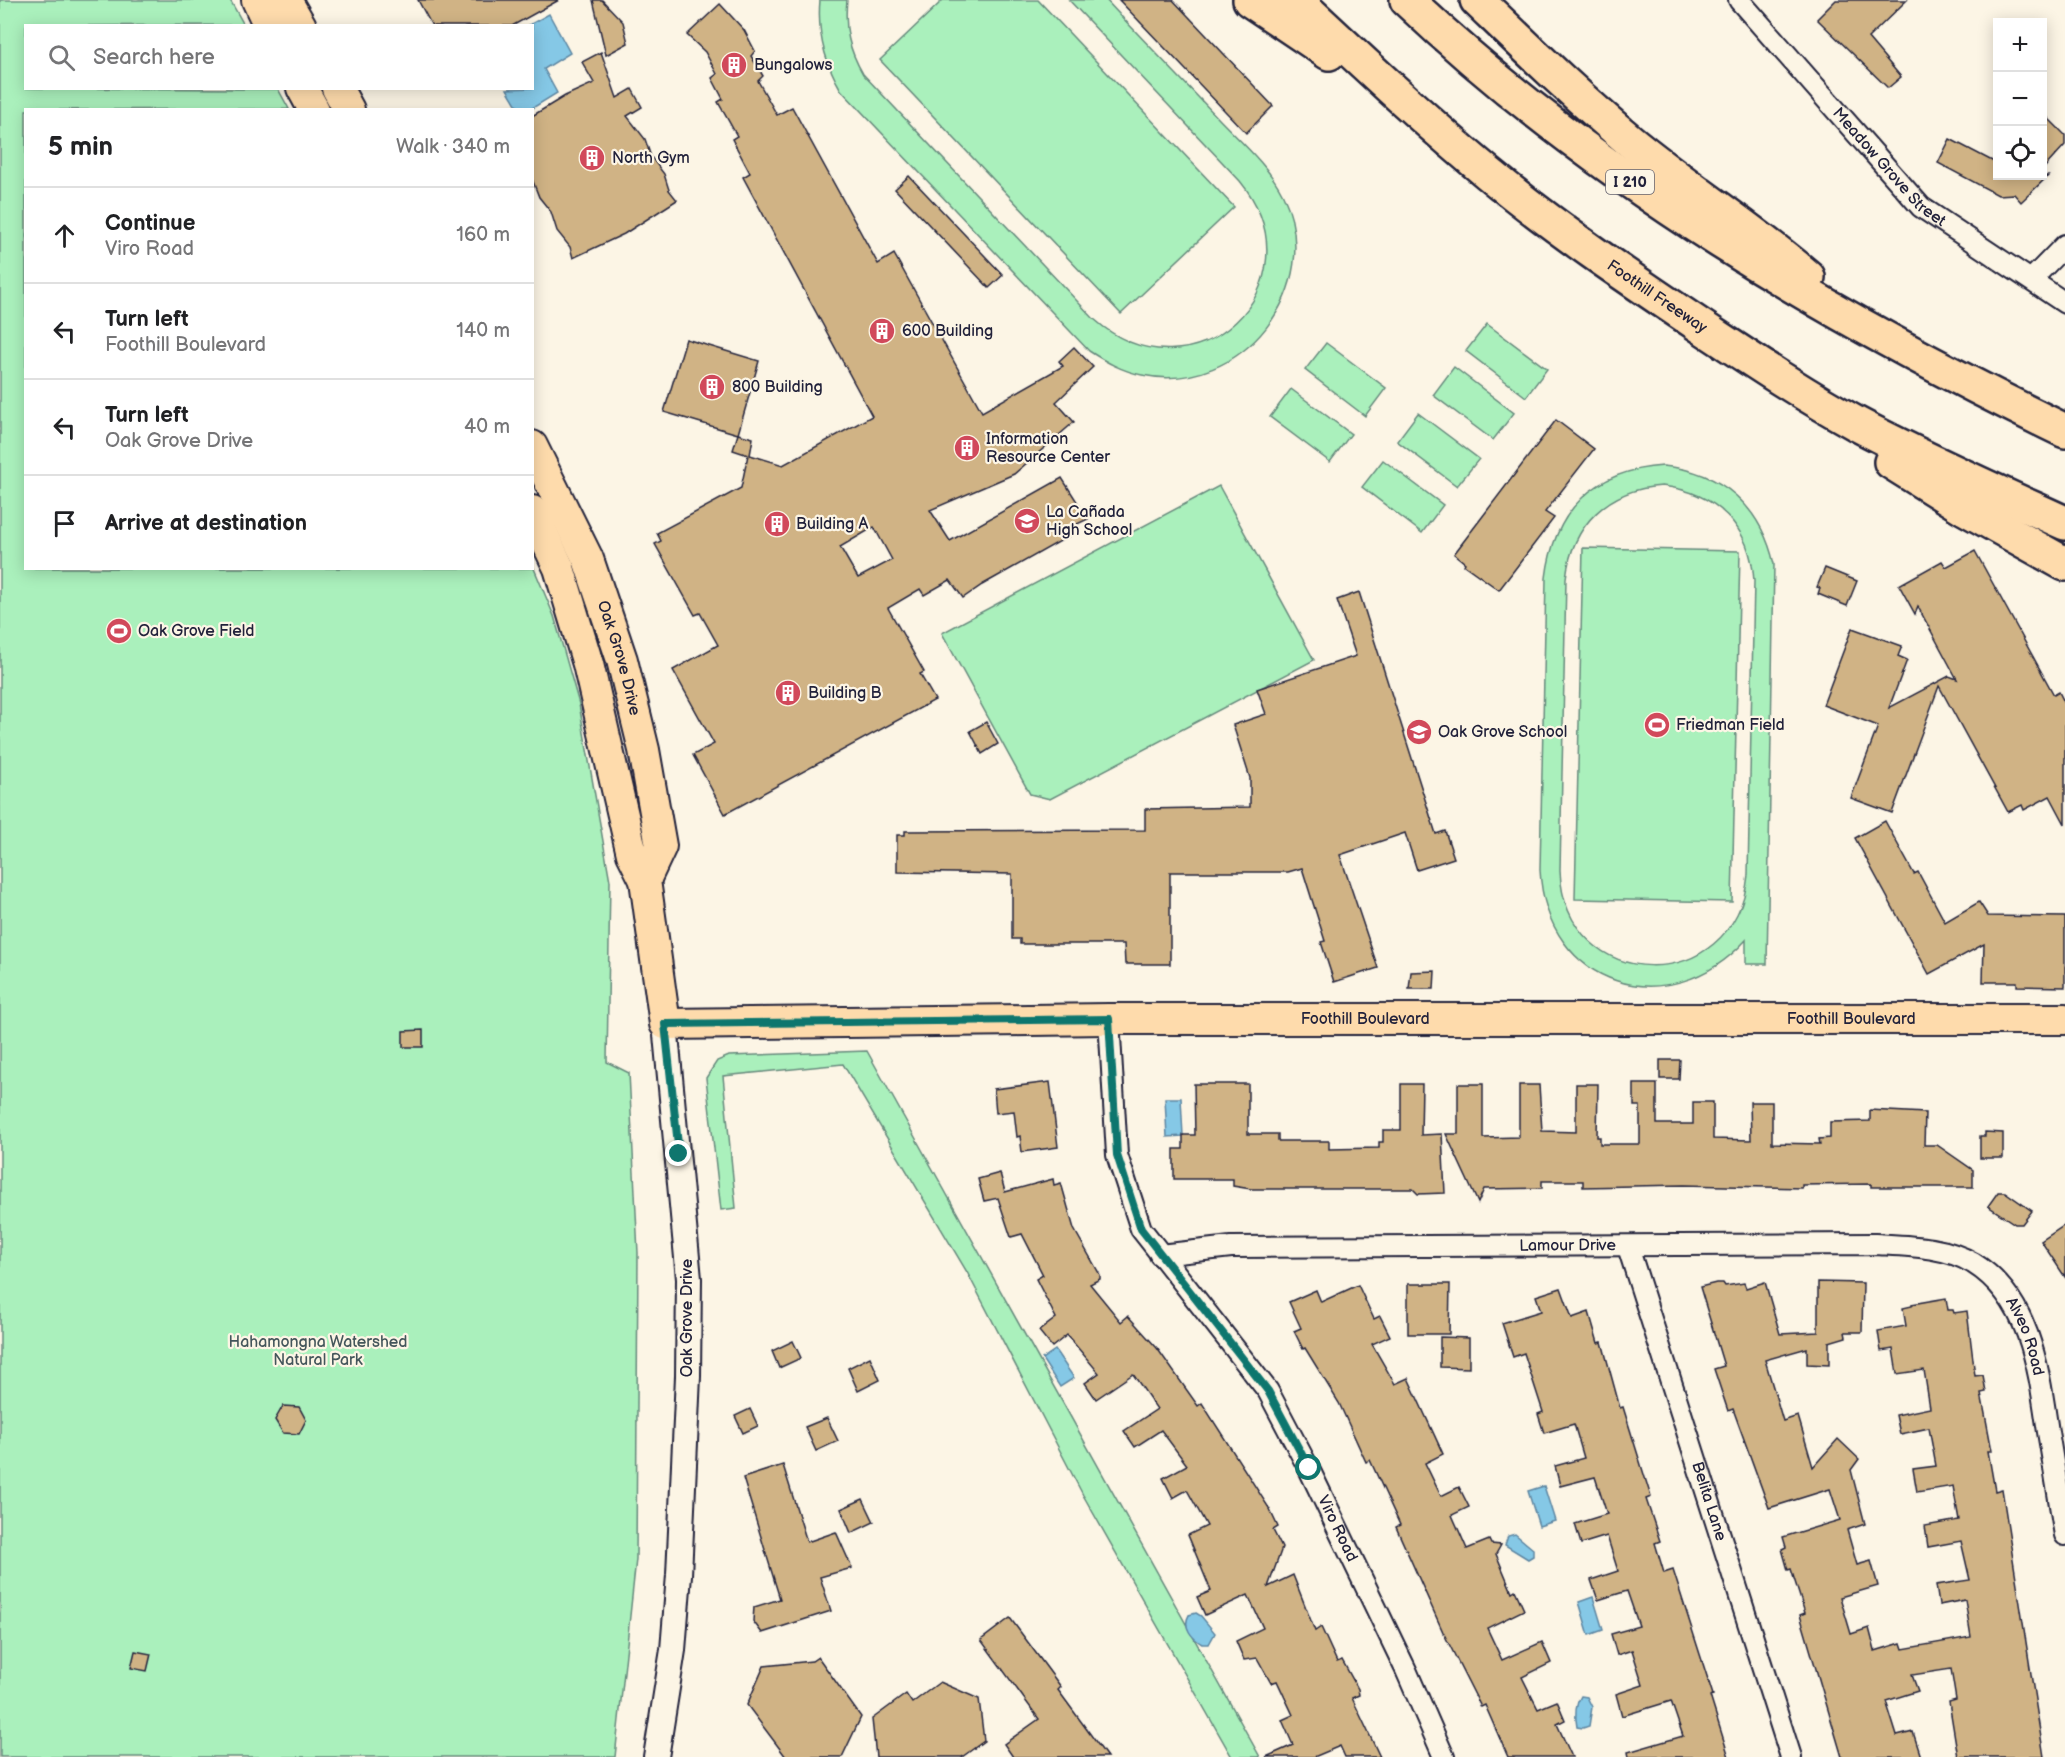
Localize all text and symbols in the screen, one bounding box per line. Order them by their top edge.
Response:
map controls [1993,18,2047,180]
button: + [1993,18,2047,72]
search box [24,24,534,90]
icon: search [45,41,78,74]
text: Search here [93,44,215,71]
building icon: Bungalows [719,50,749,80]
place label: Bungalows [754,56,832,75]
button: − [1993,72,2047,126]
street label: Meadow Grove Street [1829,104,1950,230]
button: locate [1993,126,2047,180]
text: 5 min [48,132,113,163]
text: Walk · 340 m [396,135,510,159]
building icon: North Gym [577,143,607,173]
place label: North Gym [612,149,690,168]
road number: I 210 [1606,170,1654,194]
text: Continue [105,210,195,237]
icon: ahead [48,219,81,252]
text: 160 m [456,223,510,247]
text: Viro Road [105,237,194,261]
street label: Foothill Freeway [1603,256,1711,338]
text: Turn left [105,306,189,333]
icon: left [48,315,81,348]
building icon: 600 Building [867,316,897,346]
text: 140 m [456,319,510,343]
place label: 600 Building [902,322,993,341]
text: Foothill Boulevard [105,333,266,357]
building icon: 800 Building [697,372,727,402]
place label: 800 Building [732,378,823,397]
text: Turn left [105,402,189,429]
icon: left [48,411,81,444]
text: 40 m [464,415,510,439]
text: Oak Grove Drive [105,429,253,453]
place label: Information Resource Center [986,430,1110,467]
building icon: Information Resource Center [952,433,982,463]
place label: La Cañada High School [1046,503,1132,540]
school or university icon: La Cañada High School [1012,506,1042,536]
icon: arrive [48,507,81,540]
building icon: Building A [762,509,792,539]
text: Arrive at destination [105,510,307,537]
place label: Building A [796,515,869,534]
street label: Oak Grove Drive [593,598,645,718]
sports icon: Oak Grove Field [104,616,134,646]
place label: Oak Grove Field [138,622,254,641]
building icon: Building B [773,678,803,708]
place label: Building B [808,684,882,703]
sports icon: Friedman Field [1642,710,1672,740]
place label: Friedman Field [1676,716,1785,735]
school or university icon: Oak Grove School [1404,717,1434,747]
place label: Oak Grove School [1438,723,1567,742]
street label: Foothill Boulevard [1301,1010,1430,1029]
street label: Foothill Boulevard [1787,1010,1916,1029]
route end [665,1140,691,1166]
street label: Lamour Drive [1519,1236,1616,1255]
street label: Oak Grove Drive [678,1258,697,1377]
street label: Alveo Road [2002,1294,2048,1377]
park label: Hahamongna Watershed Natural Park [229,1333,407,1370]
route start [1295,1454,1321,1480]
street label: Belita Lane [1688,1459,1731,1544]
street label: Viro Road [1314,1492,1362,1565]

